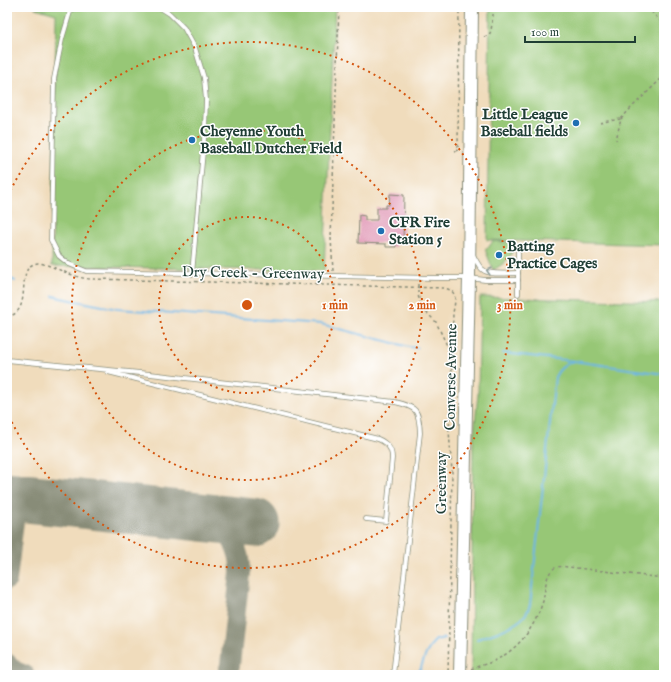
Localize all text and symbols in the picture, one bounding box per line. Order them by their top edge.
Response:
scale bar [525,18,635,44]
text: 100 m [531,25,559,40]
place label: Little League Baseball fields [480,105,569,141]
marker: Little League Baseball fields [571,118,581,128]
place label: Cheyenne Youth Baseball Dutcher Field [200,122,343,158]
marker: Cheyenne Youth Baseball Dutcher Field [187,135,197,145]
place label: CFR Fire Station 5 [389,213,450,249]
marker: CFR Fire Station 5 [376,226,386,236]
place label: Batting Practice Cages [507,237,598,273]
marker: Batting Practice Cages [494,250,504,260]
street label: Dry Creek - Greenway [182,262,325,284]
one-way arrow [485,267,492,276]
centre of rings [240,298,254,312]
text: 1 min [322,298,349,313]
text: 2 min [408,298,436,313]
text: 3 min [497,298,524,313]
street label: Converse Avenue [441,323,461,431]
street label: Greenway [432,451,451,514]

